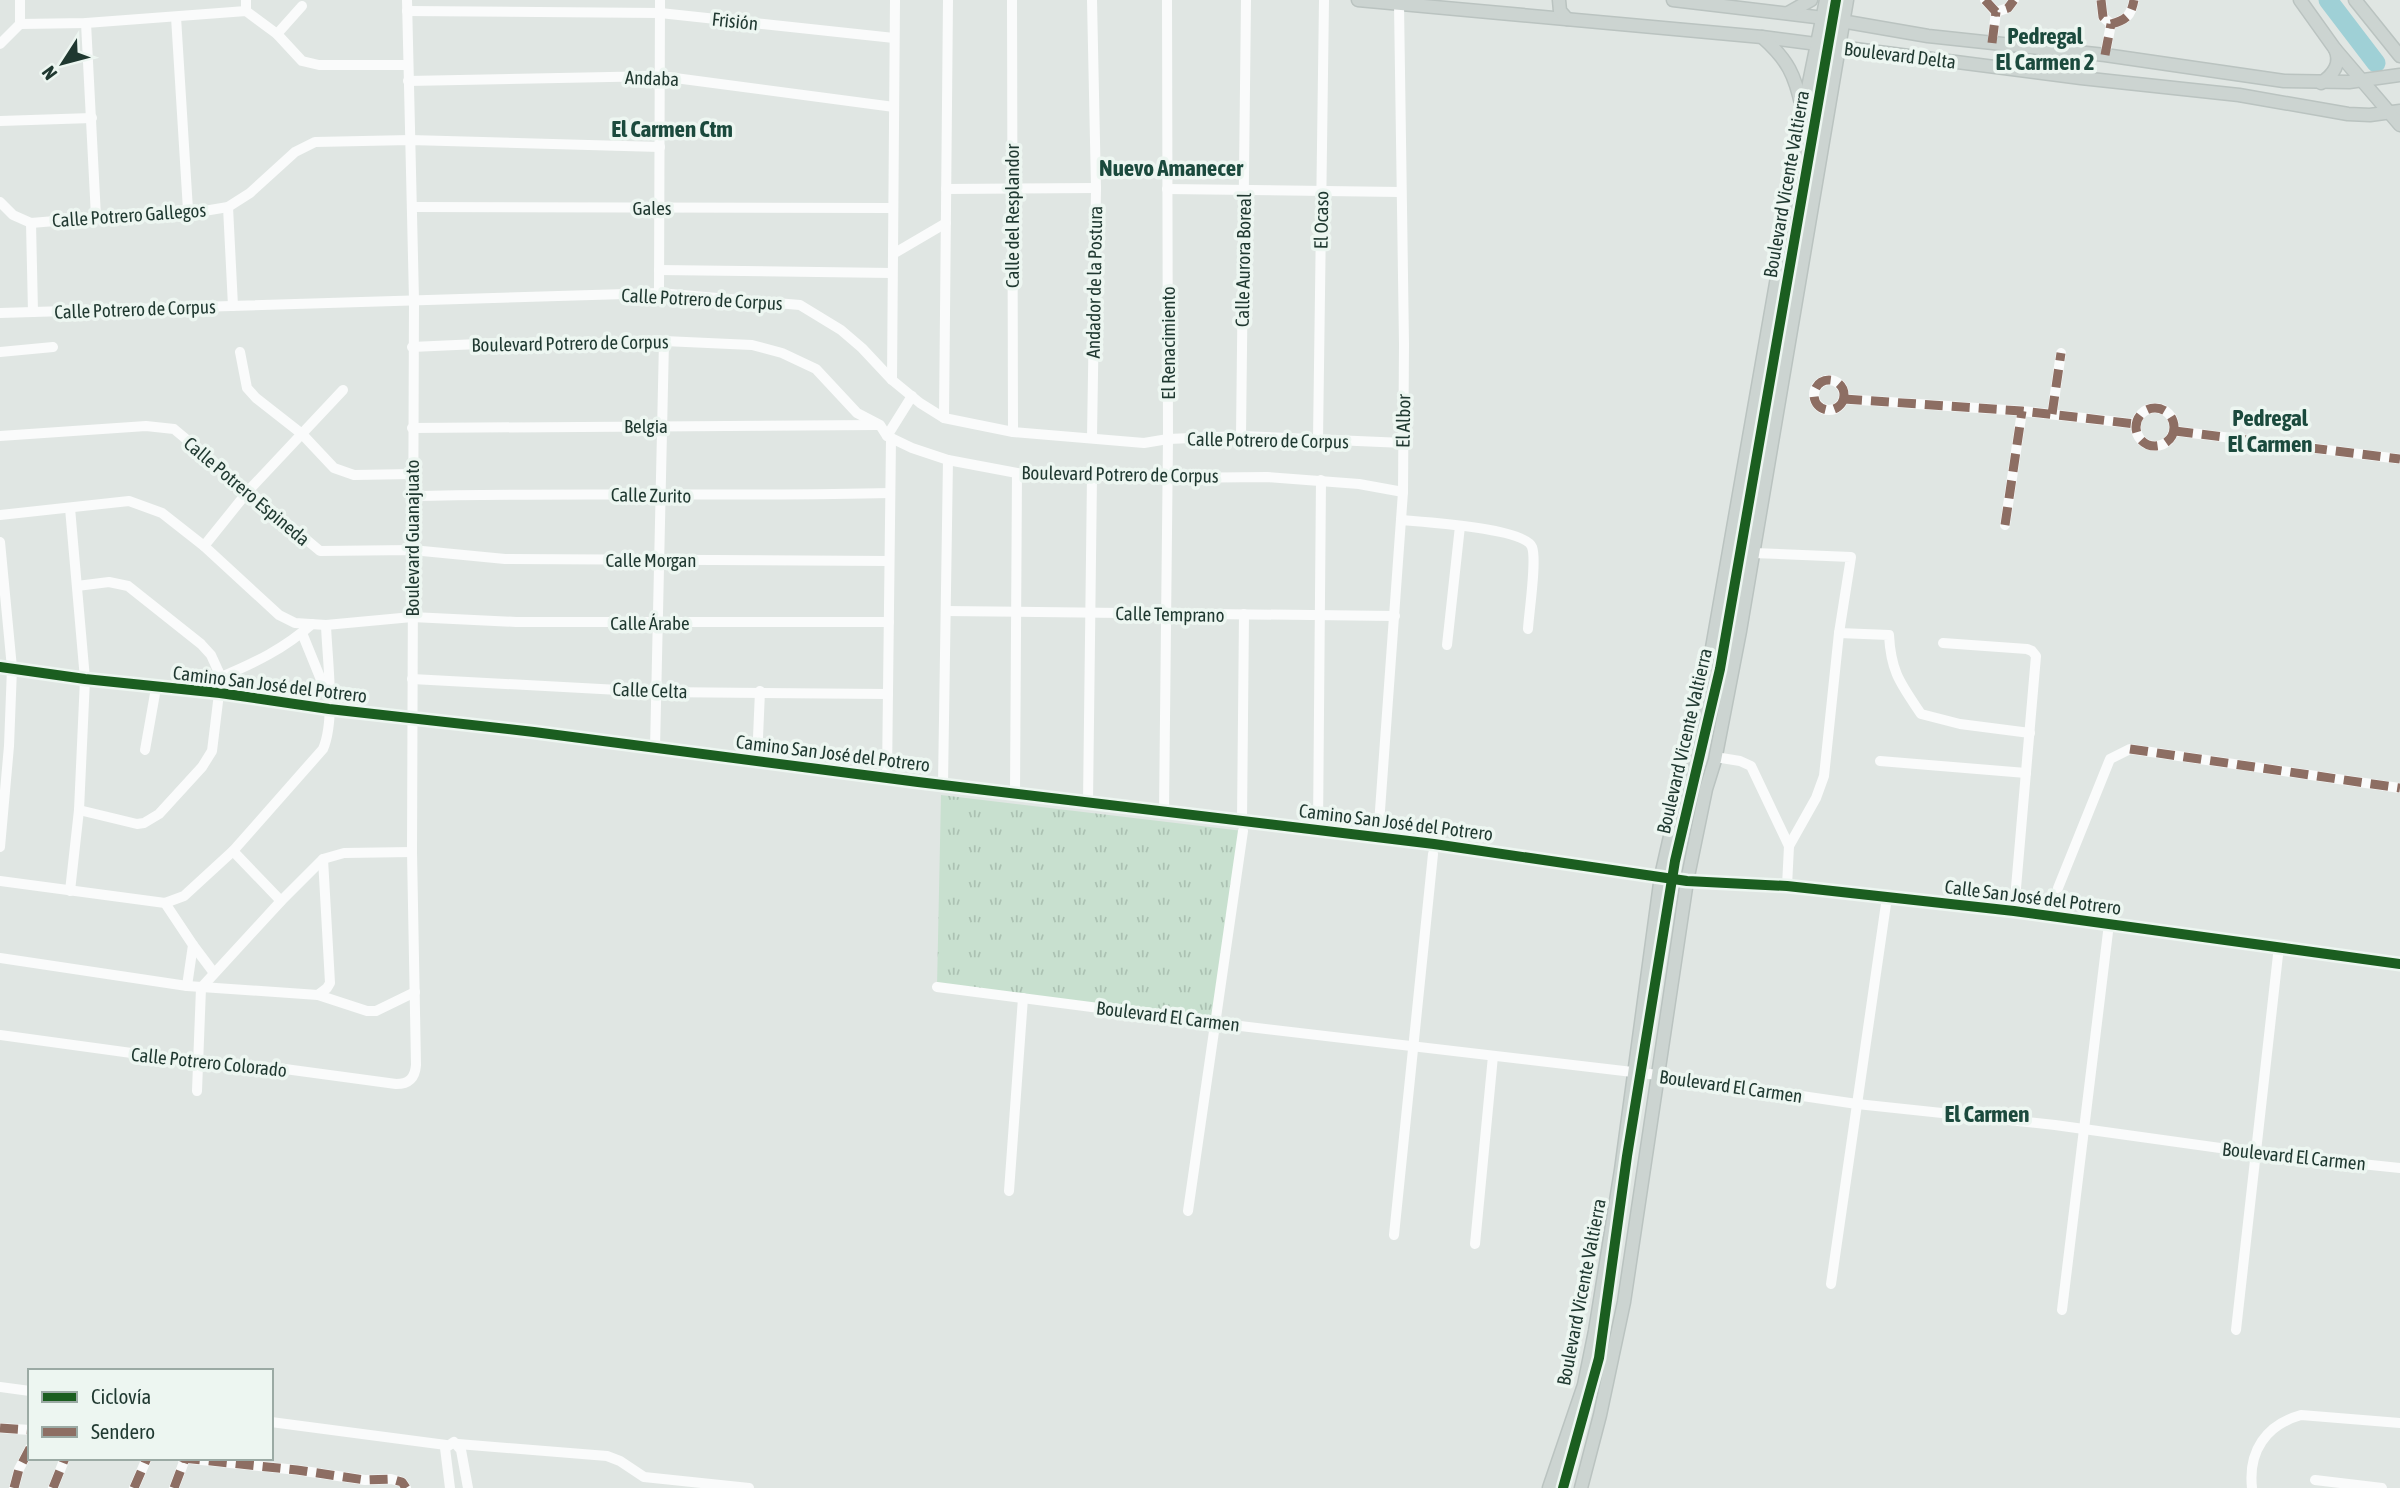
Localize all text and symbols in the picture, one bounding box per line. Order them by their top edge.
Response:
street label: Frisión [711,8,759,34]
district label: Pedregal El Carmen 2 [1996,23,2095,75]
north arrow [28,28,98,98]
street label: Boulevard Delta [1843,37,1957,73]
text: N [37,62,61,84]
street label: Andaba [625,66,679,90]
street label: Boulevard Vicente Valtierra [1759,89,1813,279]
district label: El Carmen Ctm [611,116,733,142]
street label: Calle del Resplandor [1001,143,1023,288]
district label: Nuevo Amanecer [1099,155,1244,181]
street label: El Ocaso [1309,191,1333,249]
street label: Calle Aurora Boreal [1231,193,1255,327]
street label: Gales [632,197,672,219]
street label: Calle Potrero Gallegos [51,199,207,231]
street label: Andador de la Postura [1082,205,1106,359]
street label: Calle Potrero de Corpus [621,284,784,314]
street label: El Renacimiento [1157,286,1179,400]
street label: Calle Potrero de Corpus [54,295,216,323]
street label: Boulevard Potrero de Corpus [471,330,669,356]
street label: El Albor [1392,394,1414,448]
district label: Pedregal El Carmen [2227,405,2313,457]
street label: Belgia [624,415,668,437]
street label: Calle Potrero de Corpus [1187,428,1349,452]
street label: Calle Potrero Espineda [180,432,314,550]
street label: Boulevard Guanajuato [401,460,423,616]
street label: Boulevard Potrero de Corpus [1021,461,1219,487]
street label: Calle Zurito [611,483,691,507]
street label: Calle Morgan [605,549,697,571]
street label: Calle Temprano [1115,602,1225,626]
street label: Calle Árabe [610,612,690,634]
street label: Boulevard Vicente Valtierra [1652,646,1716,836]
street label: Camino San José del Potrero [172,661,368,707]
street label: Calle Celta [612,678,688,702]
street label: Camino San José del Potrero [735,730,931,776]
street label: Camino San José del Potrero [1298,799,1494,845]
street label: Calle San José del Potrero [1944,875,2123,919]
street label: Boulevard El Carmen [1095,996,1241,1036]
street label: Calle Potrero Colorado [130,1043,288,1081]
street label: Boulevard El Carmen [1658,1065,1804,1107]
district label: El Carmen [1944,1101,2030,1127]
street label: Boulevard El Carmen [2221,1138,2367,1174]
street label: Boulevard Vicente Valtierra [1552,1197,1610,1387]
legend [28,1369,273,1460]
text: Ciclovía [91,1384,151,1408]
text: Sendero [91,1419,155,1443]

